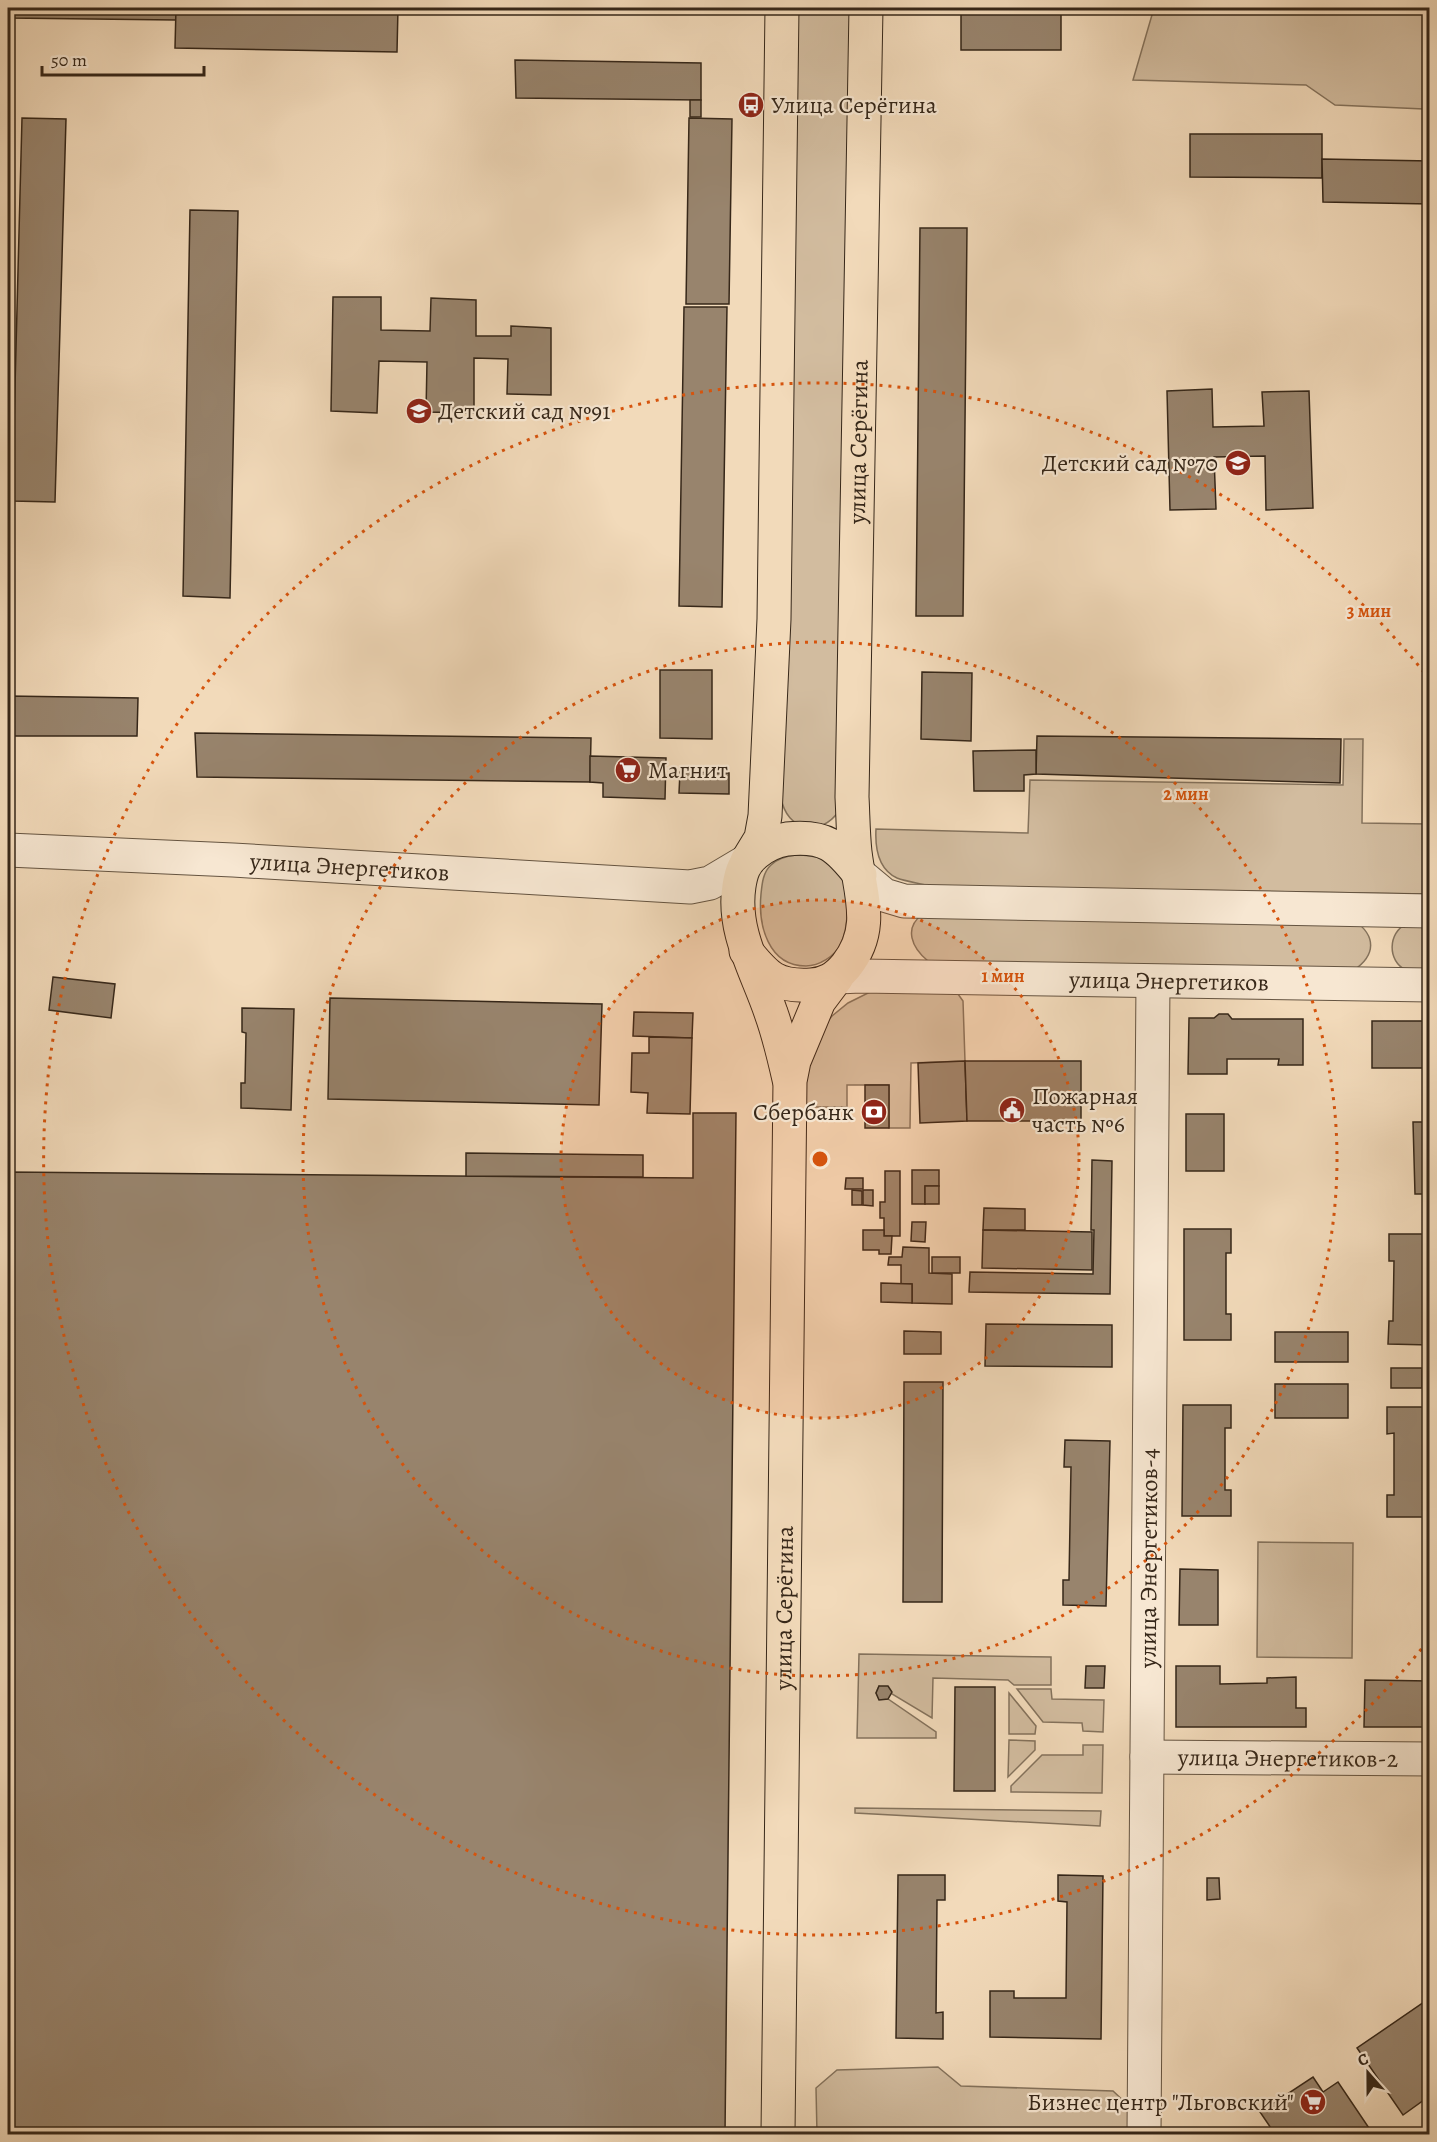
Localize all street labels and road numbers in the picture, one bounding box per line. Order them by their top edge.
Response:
street label: улица Серёгина [841,359,876,525]
street label: улица Энергетиков [248,845,450,889]
street label: улица Энергетиков [1068,963,1269,998]
street label: улица Энергетиков-4 [1132,1448,1165,1669]
street label: улица Серёгина [767,1526,801,1691]
street label: улица Энергетиков-2 [1177,1741,1398,1775]

